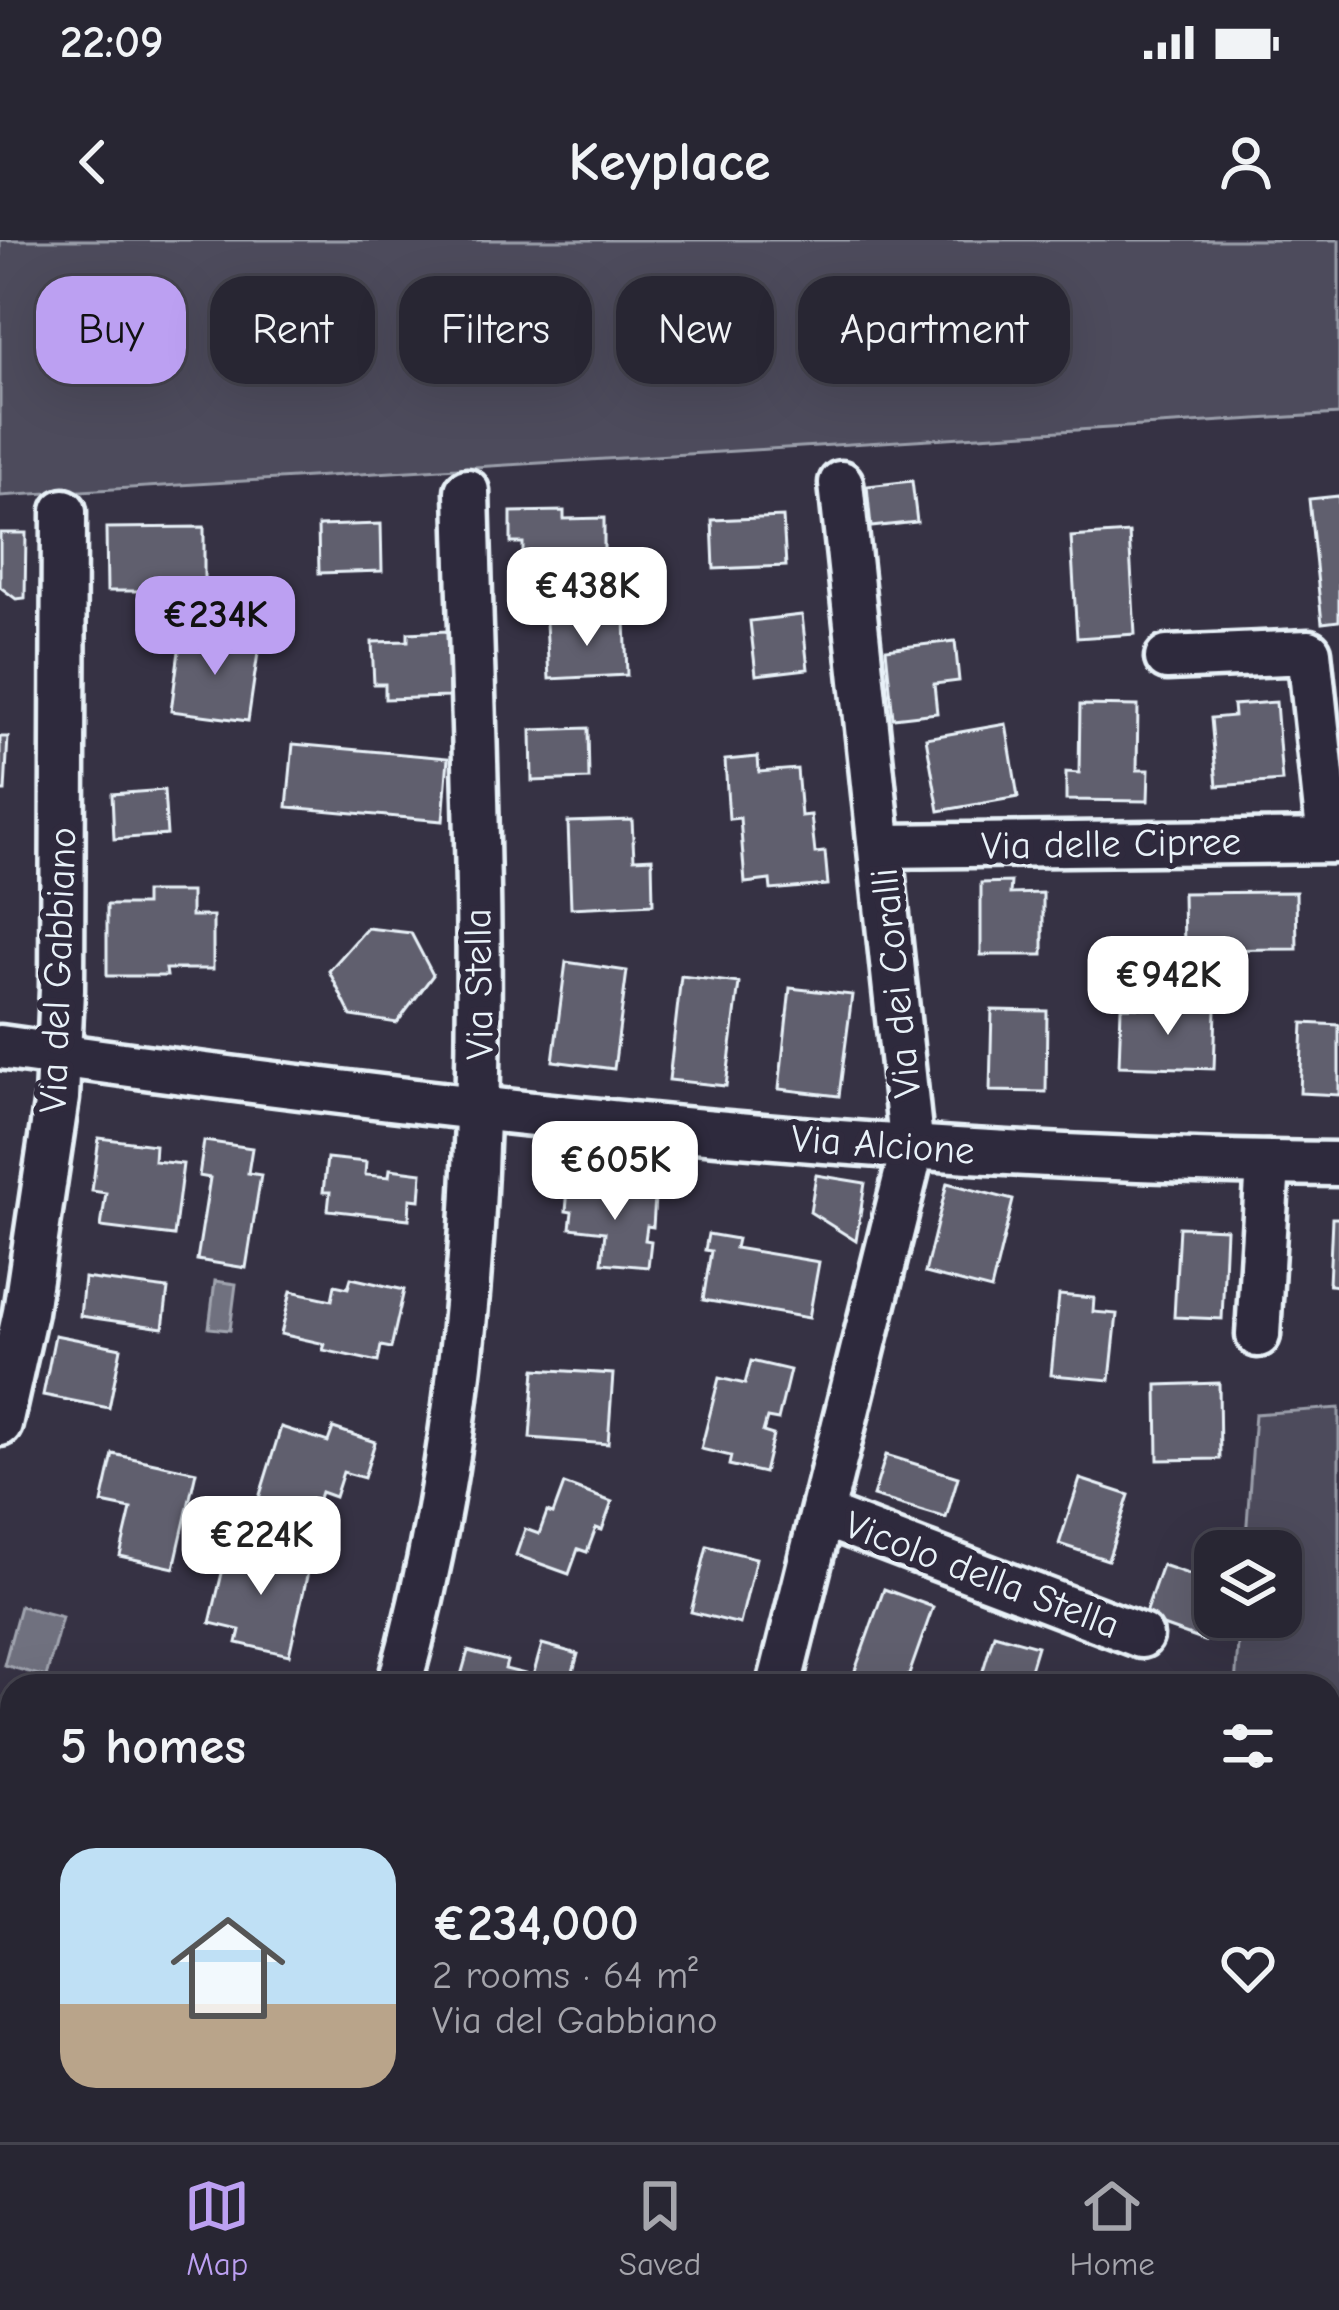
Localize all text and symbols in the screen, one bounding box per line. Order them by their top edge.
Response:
text: 22:09 [60,16,163,68]
icon: back [60,129,126,195]
icon: person [1213,129,1279,195]
text: Keyplace [569,131,770,194]
chip: Buy [36,276,186,384]
chip: Rent [210,276,375,384]
chip: Filters [399,276,592,384]
chip: New [616,276,774,384]
chip: Apartment [798,276,1070,384]
pin: €438K [503,547,671,649]
text: €438K [534,563,640,608]
pin: €234K [131,576,299,678]
text: €234K [162,592,268,637]
street label: Via delle Cipree [981,819,1241,869]
street label: Via del Gabbiano [31,826,85,1114]
street label: Via dei Coralli [862,866,930,1100]
street label: Via Stella [455,908,503,1060]
pin: €942K [1084,936,1252,1038]
text: €942K [1115,952,1221,997]
street label: Via Alcione [790,1116,976,1174]
pin: €605K [531,1121,699,1223]
text: €605K [559,1137,671,1182]
pin: €224K [177,1496,345,1598]
street label: Vicolo della Stella [839,1502,1125,1648]
text: €224K [209,1512,313,1557]
map controls [1194,1530,1302,1638]
button: layers [1194,1530,1302,1638]
icon: filters [1215,1713,1281,1779]
text: 5 homes [60,1717,246,1776]
text: €234,000 [432,1894,639,1953]
icon: home [156,1896,300,2040]
icon: heart [1215,1935,1281,2001]
text: 2 rooms · 64 m² [432,1953,698,1998]
text: Via del Gabbiano [432,1998,718,2043]
tab: Map [184,2173,250,2283]
tab: Saved [619,2173,701,2283]
tab: Home [1070,2173,1155,2283]

